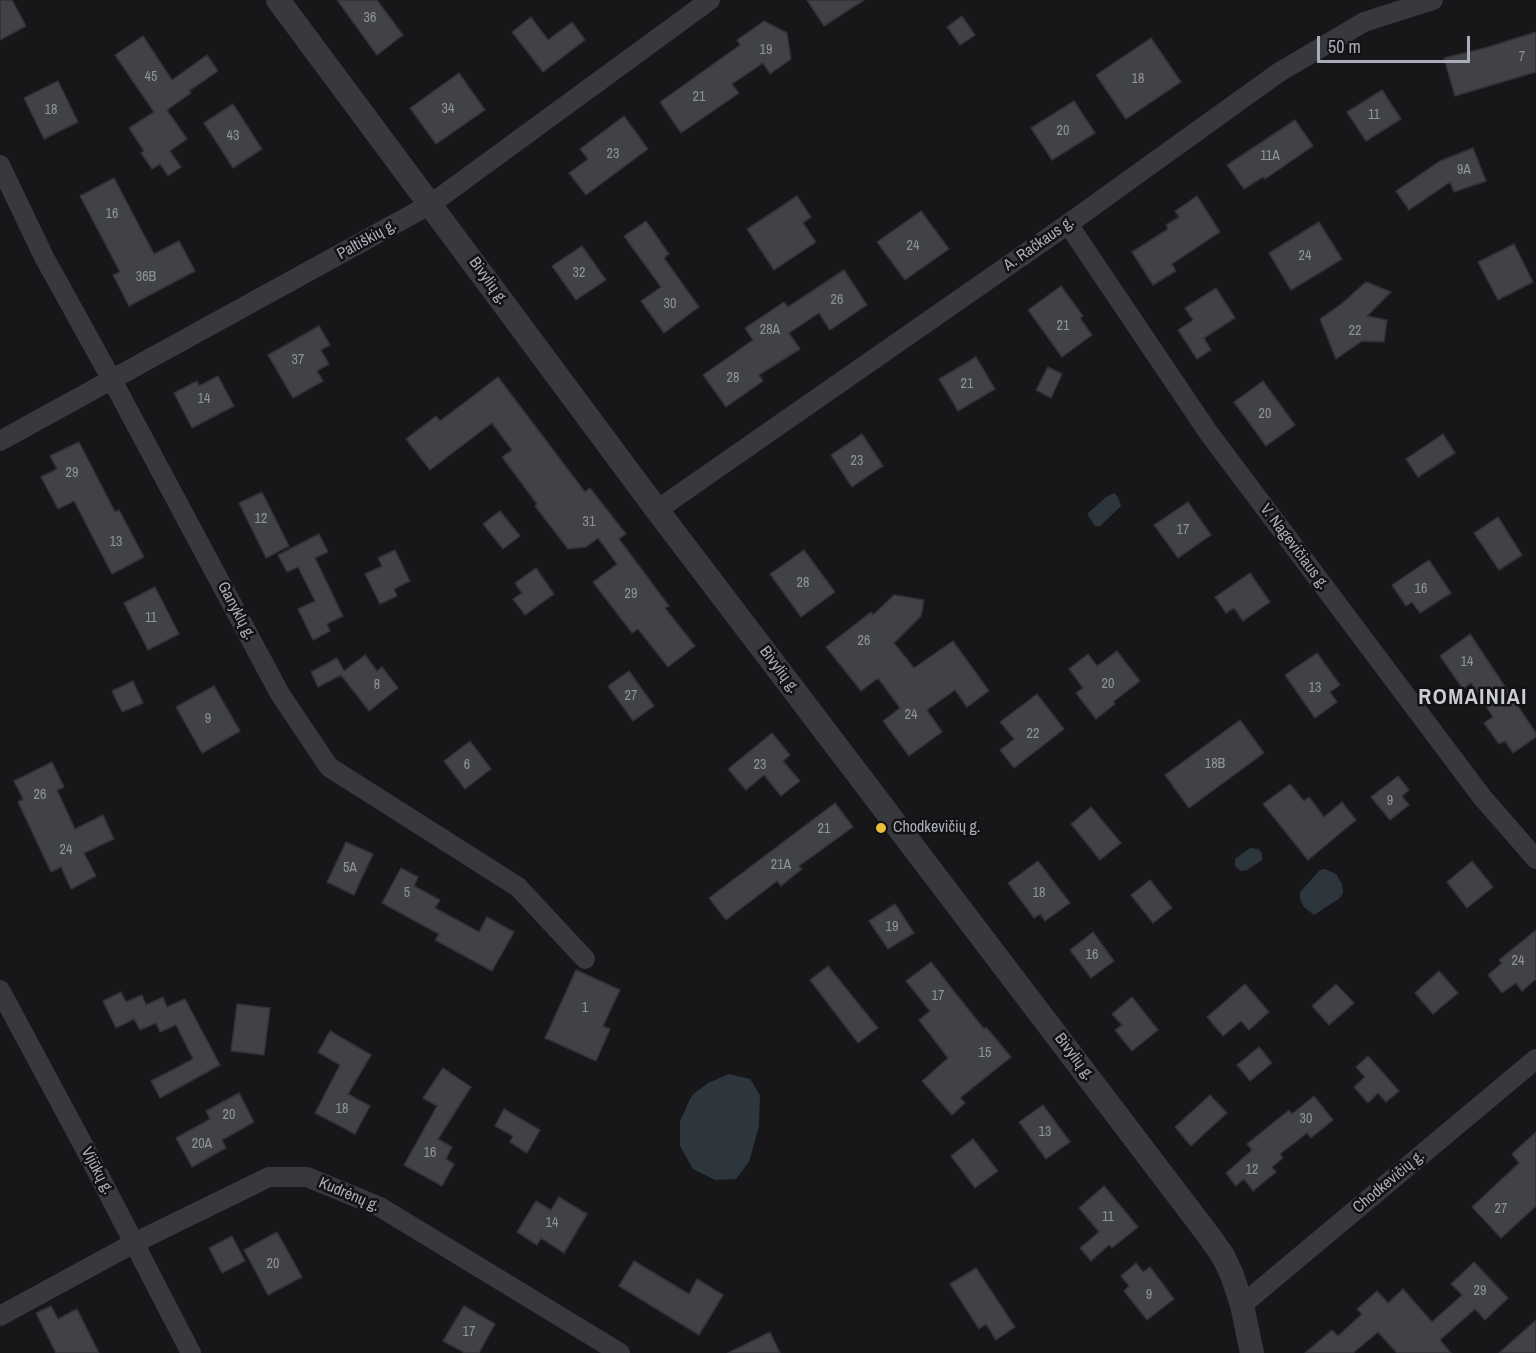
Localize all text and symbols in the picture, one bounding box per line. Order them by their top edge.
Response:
house number: 36 [364,10,376,26]
scale bar [1320,24,1473,62]
text: 50 m [1328,34,1361,59]
house number: 19 [760,42,772,58]
house number: 7 [1519,49,1525,65]
house number: 45 [145,69,157,85]
house number: 18 [1132,71,1144,87]
house number: 21 [693,89,705,105]
house number: 34 [442,101,454,117]
house number: 18 [45,102,57,118]
house number: 11 [1368,107,1380,123]
house number: 20 [1057,123,1069,139]
house number: 43 [227,128,239,144]
house number: 23 [607,146,619,162]
house number: 11A [1260,148,1280,164]
house number: 9A [1457,162,1471,178]
house number: 16 [106,206,118,222]
street label: A. Račkaus g. [1000,213,1078,275]
street label: Paltiškių g. [334,216,400,264]
house number: 24 [907,238,919,254]
house number: 24 [1299,248,1311,264]
street label: Bivylių g. [464,254,512,308]
house number: 32 [573,265,585,281]
house number: 36B [136,269,156,285]
house number: 26 [831,292,843,308]
house number: 30 [664,296,676,312]
house number: 21 [1057,318,1069,334]
house number: 28A [760,322,780,338]
house number: 22 [1349,323,1361,339]
house number: 37 [292,352,304,368]
house number: 28 [727,370,739,386]
house number: 21 [961,376,973,392]
house number: 14 [198,391,210,407]
house number: 20 [1259,406,1271,422]
house number: 23 [851,453,863,469]
house number: 29 [66,465,78,481]
street label: V. Nagevičiaus g. [1256,500,1332,594]
house number: 12 [255,511,267,527]
house number: 31 [583,514,595,530]
house number: 17 [1177,522,1189,538]
house number: 13 [110,534,122,550]
house number: 28 [797,575,809,591]
street label: Ganyklų g. [213,579,259,643]
house number: 16 [1415,581,1427,597]
house number: 29 [625,586,637,602]
house number: 11 [145,610,157,626]
house number: 26 [858,633,870,649]
street label: Bivylių g. [755,643,803,697]
house number: 14 [1461,654,1473,670]
house number: 20 [1102,676,1114,692]
house number: 8 [374,677,380,693]
house number: 13 [1309,680,1321,696]
district label: ROMAINIAI [1418,685,1528,711]
house number: 27 [625,688,637,704]
house number: 24 [905,707,917,723]
house number: 9 [205,711,211,727]
house number: 22 [1027,726,1039,742]
house number: 18B [1205,756,1225,772]
house number: 6 [464,757,470,773]
house number: 23 [754,757,766,773]
house number: 26 [34,787,46,803]
house number: 9 [1387,793,1393,809]
place label: Chodkevičių g. [893,818,981,838]
house number: 21 [818,821,830,837]
marker: Chodkevičių g. [874,821,888,835]
house number: 24 [60,842,72,858]
house number: 21A [771,857,791,873]
house number: 5A [343,860,357,876]
house number: 5 [404,885,410,901]
house number: 18 [1033,885,1045,901]
house number: 19 [886,919,898,935]
house number: 16 [1086,947,1098,963]
house number: 24 [1512,953,1524,969]
house number: 17 [932,988,944,1004]
house number: 1 [582,1000,588,1016]
street label: Bivylių g. [1050,1030,1098,1084]
house number: 15 [979,1045,991,1061]
house number: 18 [336,1101,348,1117]
house number: 20 [223,1107,235,1123]
house number: 30 [1300,1111,1312,1127]
house number: 13 [1039,1124,1051,1140]
house number: 20A [192,1136,212,1152]
street label: Vijūkų g. [77,1144,117,1198]
house number: 16 [424,1145,436,1161]
street label: Chodkevičių g. [1349,1147,1429,1217]
house number: 12 [1246,1162,1258,1178]
street label: Kudrėnų g. [316,1174,382,1216]
house number: 27 [1495,1201,1507,1217]
house number: 11 [1102,1209,1114,1225]
house number: 14 [546,1215,558,1231]
house number: 20 [267,1256,279,1272]
house number: 29 [1474,1283,1486,1299]
house number: 9 [1146,1287,1152,1303]
house number: 17 [463,1324,475,1340]

